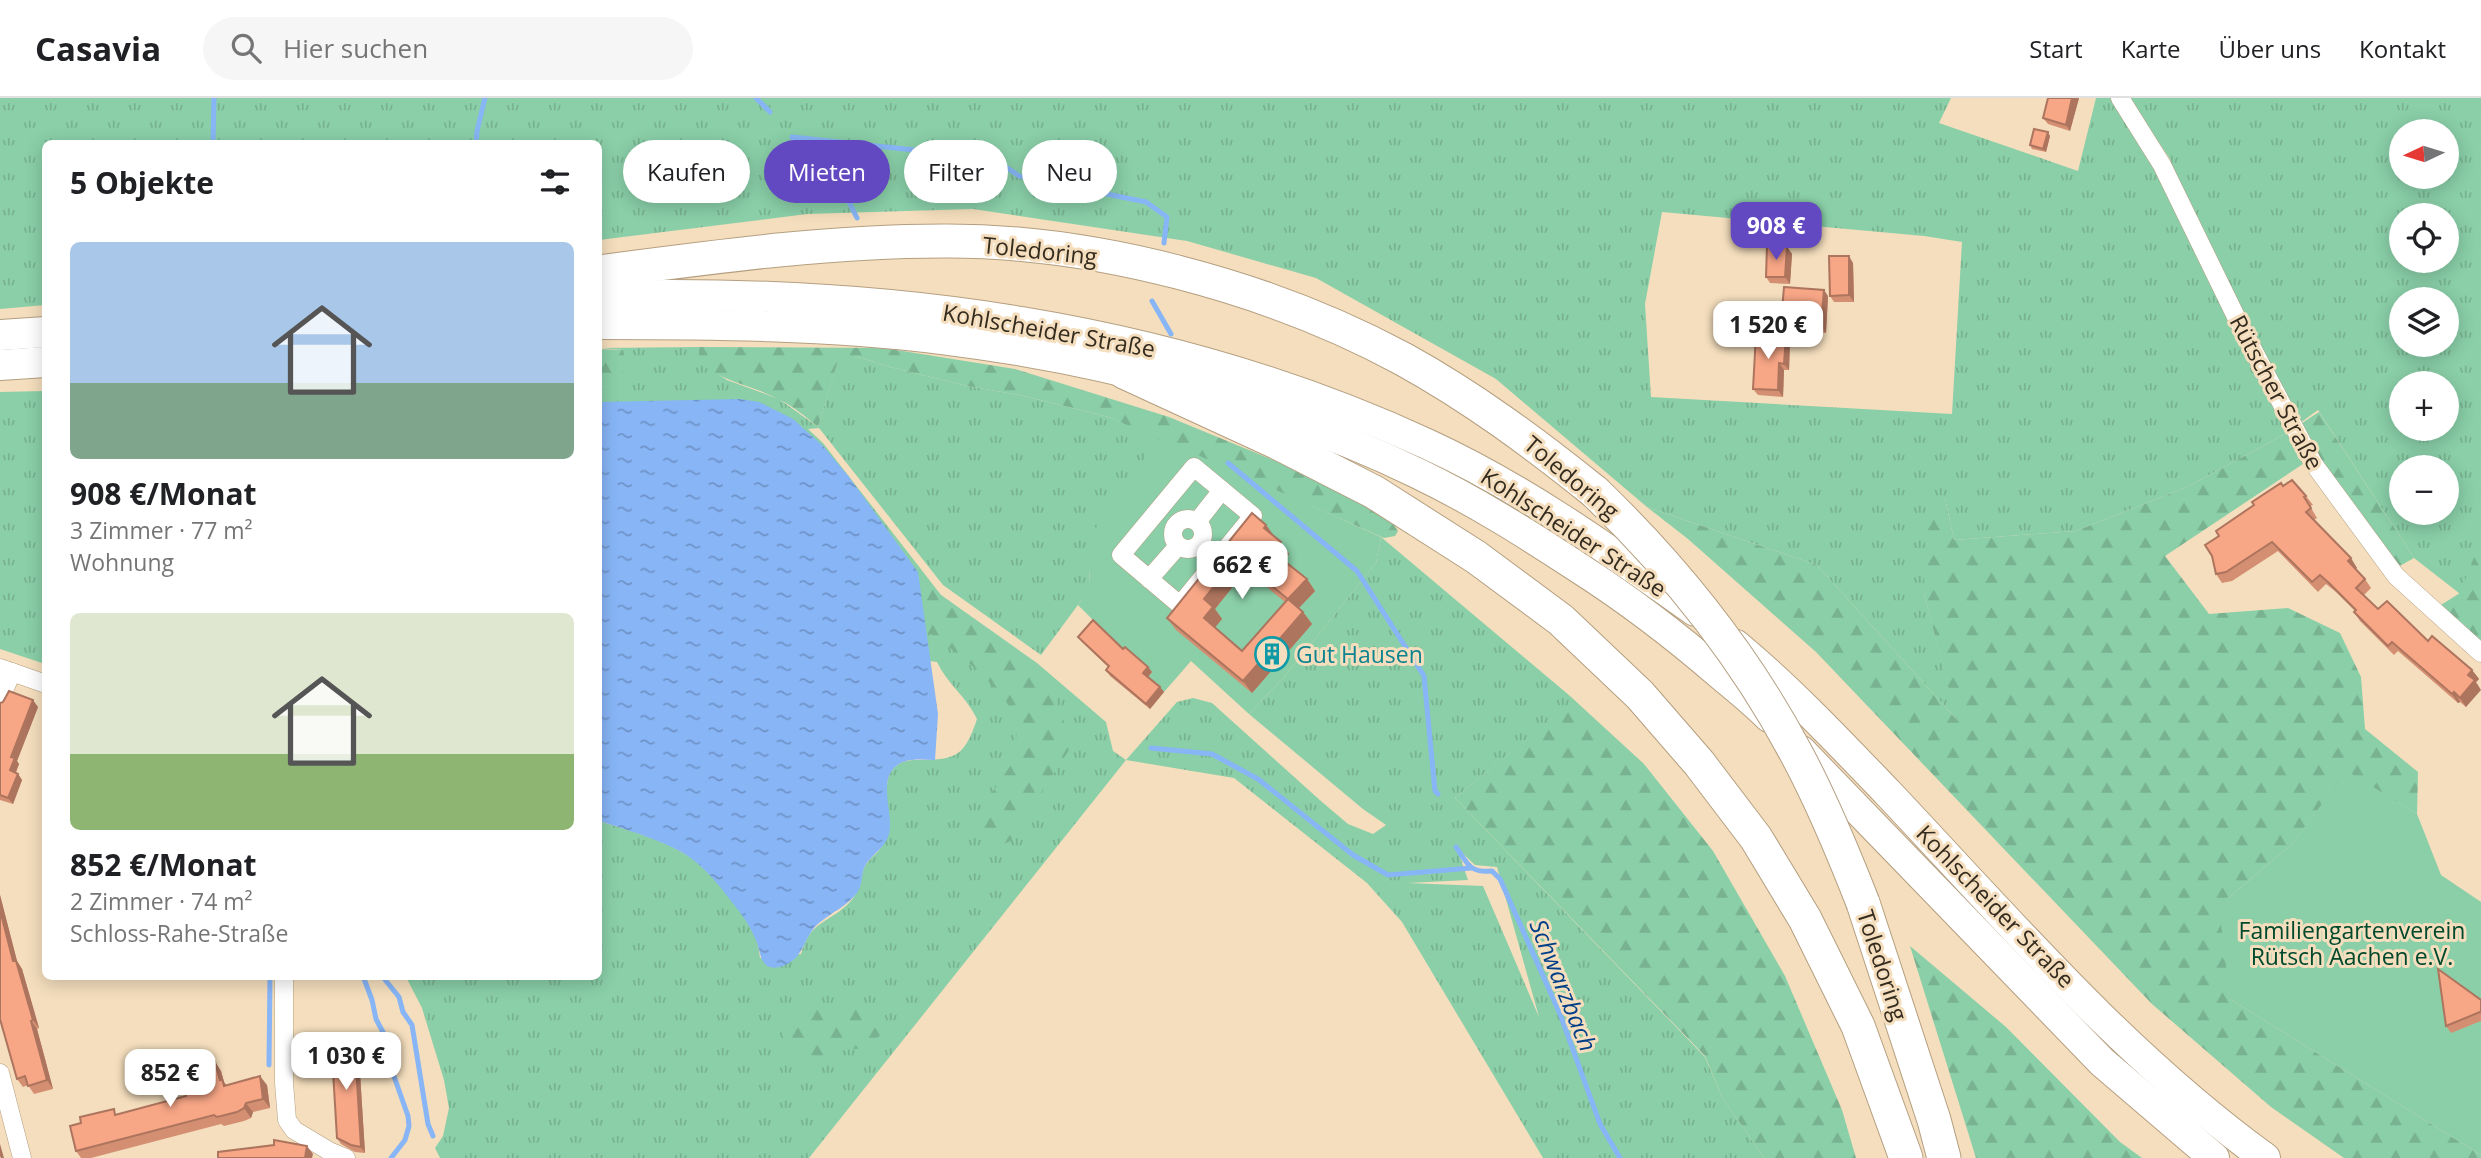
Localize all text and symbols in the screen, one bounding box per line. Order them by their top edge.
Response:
search box [203,17,693,80]
text: Casavia [35,26,161,71]
icon: search [227,29,265,67]
text: Hier suchen [283,30,428,66]
text: Start [2029,32,2083,65]
text: Karte [2121,32,2181,65]
text: Über uns [2219,32,2321,65]
text: Kontakt [2359,32,2446,65]
north arrow [2389,119,2459,189]
map controls [2389,119,2459,525]
chip: Kaufen [623,140,750,203]
chip: Mieten [764,140,890,203]
chip: Filter [904,140,1008,203]
chip: Neu [1022,140,1117,203]
text: 5 Objekte [70,162,214,203]
icon: filters [536,163,574,201]
pin: 908 € [1727,202,1825,262]
button: locate [2389,203,2459,273]
text: 908 € [1747,209,1805,241]
street label: Toledoring [981,228,1099,272]
icon: home [259,287,385,413]
button: layers [2389,287,2459,357]
street label: Kohlscheider Straße [940,296,1158,364]
pin: 1 520 € [1703,302,1833,361]
text: 1 520 € [1729,308,1807,340]
street label: Rütscher Straße [2223,309,2331,475]
button: + [2389,371,2459,441]
street label: Toledoring [1518,428,1627,527]
button: − [2389,455,2459,525]
street label: Kohlscheider Straße [1475,460,1673,604]
text: 908 €/Monat [70,473,257,514]
text: 3 Zimmer · 77 m² [70,514,253,546]
pin: 662 € [1193,542,1291,601]
text: Wohnung [70,546,174,578]
text: 662 € [1213,548,1271,580]
building icon: Gut Hausen [1253,635,1291,673]
place label: Gut Hausen [1296,638,1423,670]
icon: home [259,658,385,784]
street label: Kohlscheider Straße [1910,817,2082,995]
text: 852 €/Monat [70,844,257,885]
text: 2 Zimmer · 74 m² [70,885,253,917]
street label: Toledoring [1850,905,1916,1025]
water label: Schwarzbach [1523,914,1605,1056]
park label: Familiengartenverein Rütsch Aachen e.V. [2239,914,2465,972]
text: Schloss-Rahe-Straße [70,917,288,949]
pin: 1 030 € [281,1032,411,1092]
text: 1 030 € [307,1039,385,1071]
pin: 852 € [121,1049,219,1109]
text: 852 € [141,1056,199,1088]

